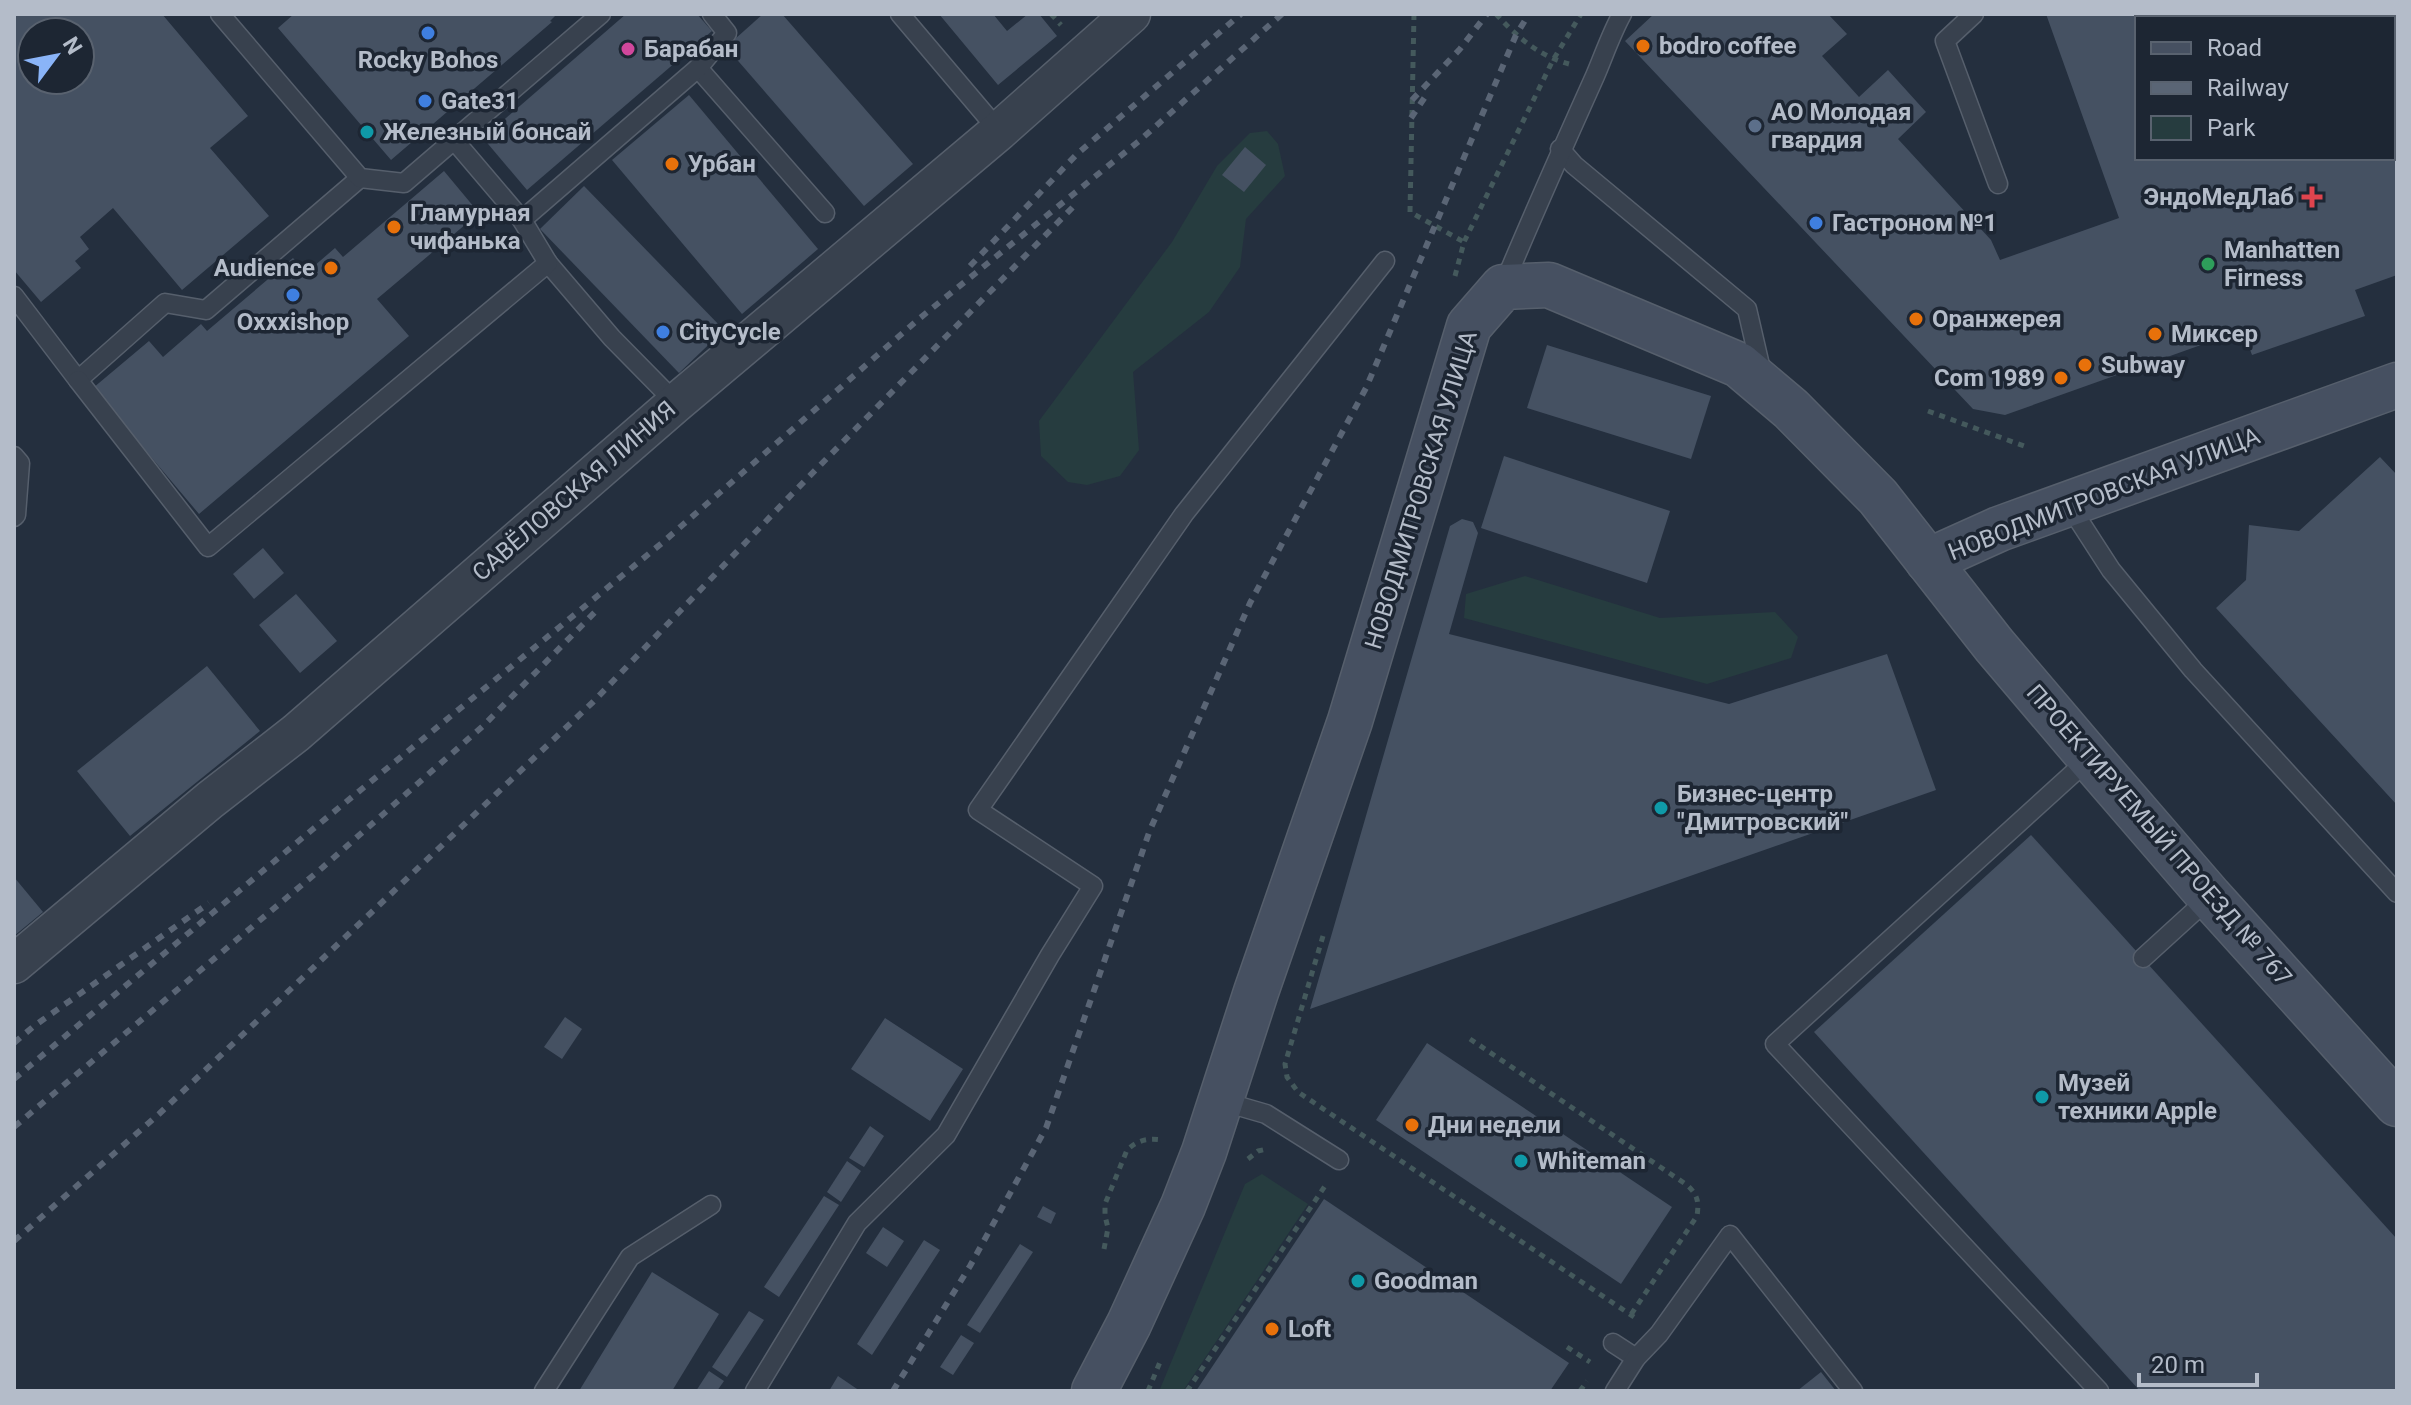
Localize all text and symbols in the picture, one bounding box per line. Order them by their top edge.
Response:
north arrow [16,16,96,96]
legend [2135,16,2395,160]
marker: Rocky Bohos [419,24,437,42]
text: N [58,32,87,59]
place label: bodro coffee [1659,32,1796,60]
text: Road [2207,34,2262,62]
place label: Барабан [644,35,738,63]
marker: bodro coffee [1634,37,1652,55]
marker: Барабан [619,40,637,58]
place label: Rocky Bohos [358,46,498,74]
text: Railway [2207,74,2289,102]
place label: Gate31 [441,87,519,115]
marker: Gate31 [416,92,434,110]
place label: АО Молодая гвардия [1771,98,1912,154]
text: Park [2207,114,2256,142]
marker: АО Молодая гвардия [1746,117,1764,135]
place label: Железный бонсай [383,118,591,146]
marker: Железный бонсай [358,123,376,141]
place label: Урбан [688,150,756,178]
marker: Урбан [663,155,681,173]
place label: ЭндоМедЛаб [2144,183,2294,211]
marker: ЭндоМедЛаб [2301,186,2323,208]
place label: Гламурная чифанька [410,199,531,255]
place label: Гастроном №1 [1832,209,1997,237]
marker: Гастроном №1 [1807,214,1825,232]
marker: Гламурная чифанька [385,218,403,236]
place label: Manhatten Firness [2224,236,2340,292]
place label: Audience [214,254,315,282]
marker: Manhatten Firness [2199,255,2217,273]
marker: Audience [322,259,340,277]
marker: Oxxxishop [284,286,302,304]
place label: Оранжерея [1932,305,2062,333]
place label: Oxxxishop [237,308,349,336]
marker: Оранжерея [1907,310,1925,328]
place label: CityCycle [679,318,781,346]
place label: Миксер [2171,320,2258,348]
marker: CityCycle [654,323,672,341]
marker: Миксер [2146,325,2164,343]
street label: НОВОДМИТРОВСКАЯ УЛИЦА [1359,327,1483,653]
place label: Subway [2101,351,2186,379]
marker: Subway [2076,356,2094,374]
place label: Com 1989 [1934,364,2045,392]
marker: Com 1989 [2052,369,2070,387]
street label: САВЁЛОВСКАЯ ЛИНИЯ [467,395,681,587]
street label: НОВОДМИТРОВСКАЯ УЛИЦА [1944,421,2264,566]
street label: ПРОЕКТИРУЕМЫЙ ПРОЕЗД № 767 [2021,679,2297,991]
place label: Бизнес-центр "Дмитровский" [1677,780,1848,836]
marker: Бизнес-центр "Дмитровский" [1652,799,1670,817]
place label: Музей техники Apple [2058,1069,2217,1125]
marker: Музей техники Apple [2033,1088,2051,1106]
place label: Дни недели [1428,1111,1561,1139]
marker: Дни недели [1403,1116,1421,1134]
place label: Whiteman [1537,1147,1646,1175]
marker: Whiteman [1512,1152,1530,1170]
place label: Goodman [1374,1267,1478,1295]
marker: Goodman [1349,1272,1367,1290]
place label: Loft [1288,1315,1331,1343]
marker: Loft [1263,1320,1281,1338]
scale bar [2139,1337,2257,1387]
text: 20 m [2151,1351,2205,1379]

